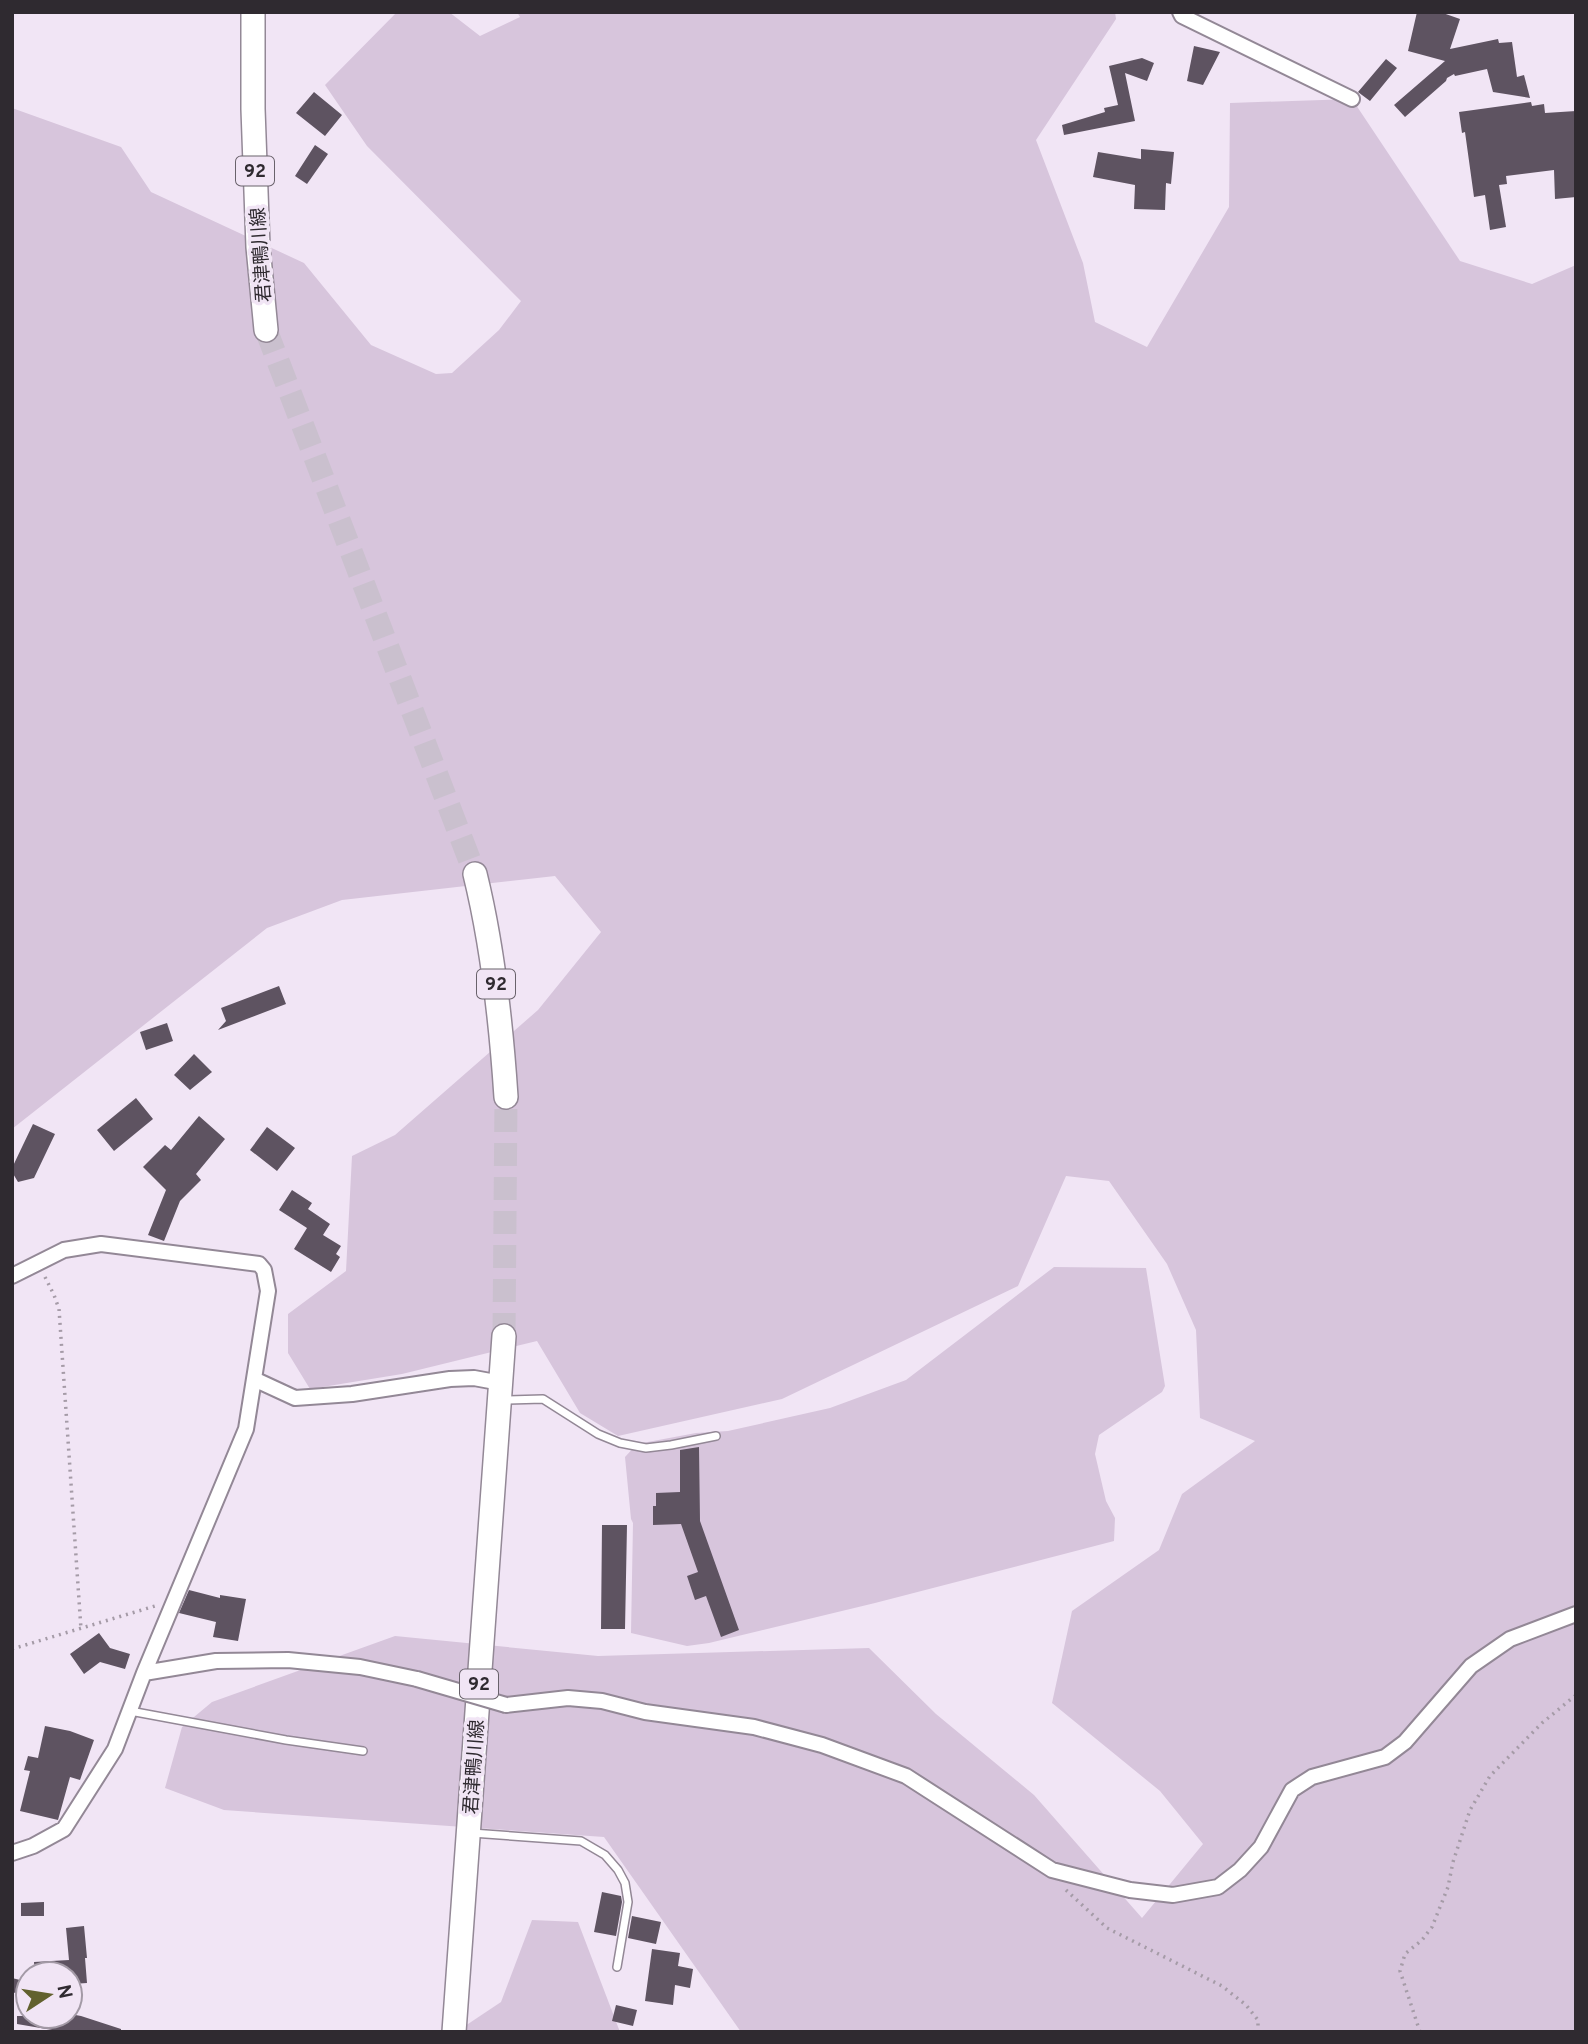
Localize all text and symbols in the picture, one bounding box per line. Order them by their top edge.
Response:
road number: 92 [236,156,274,186]
street label: 君津鴨川線 [247,207,277,303]
road number: 92 [477,970,515,999]
road number: 92 [460,1670,498,1699]
street label: 君津鴨川線 [460,1719,490,1815]
north arrow [14,1960,84,2030]
text: N [51,1983,77,2001]

